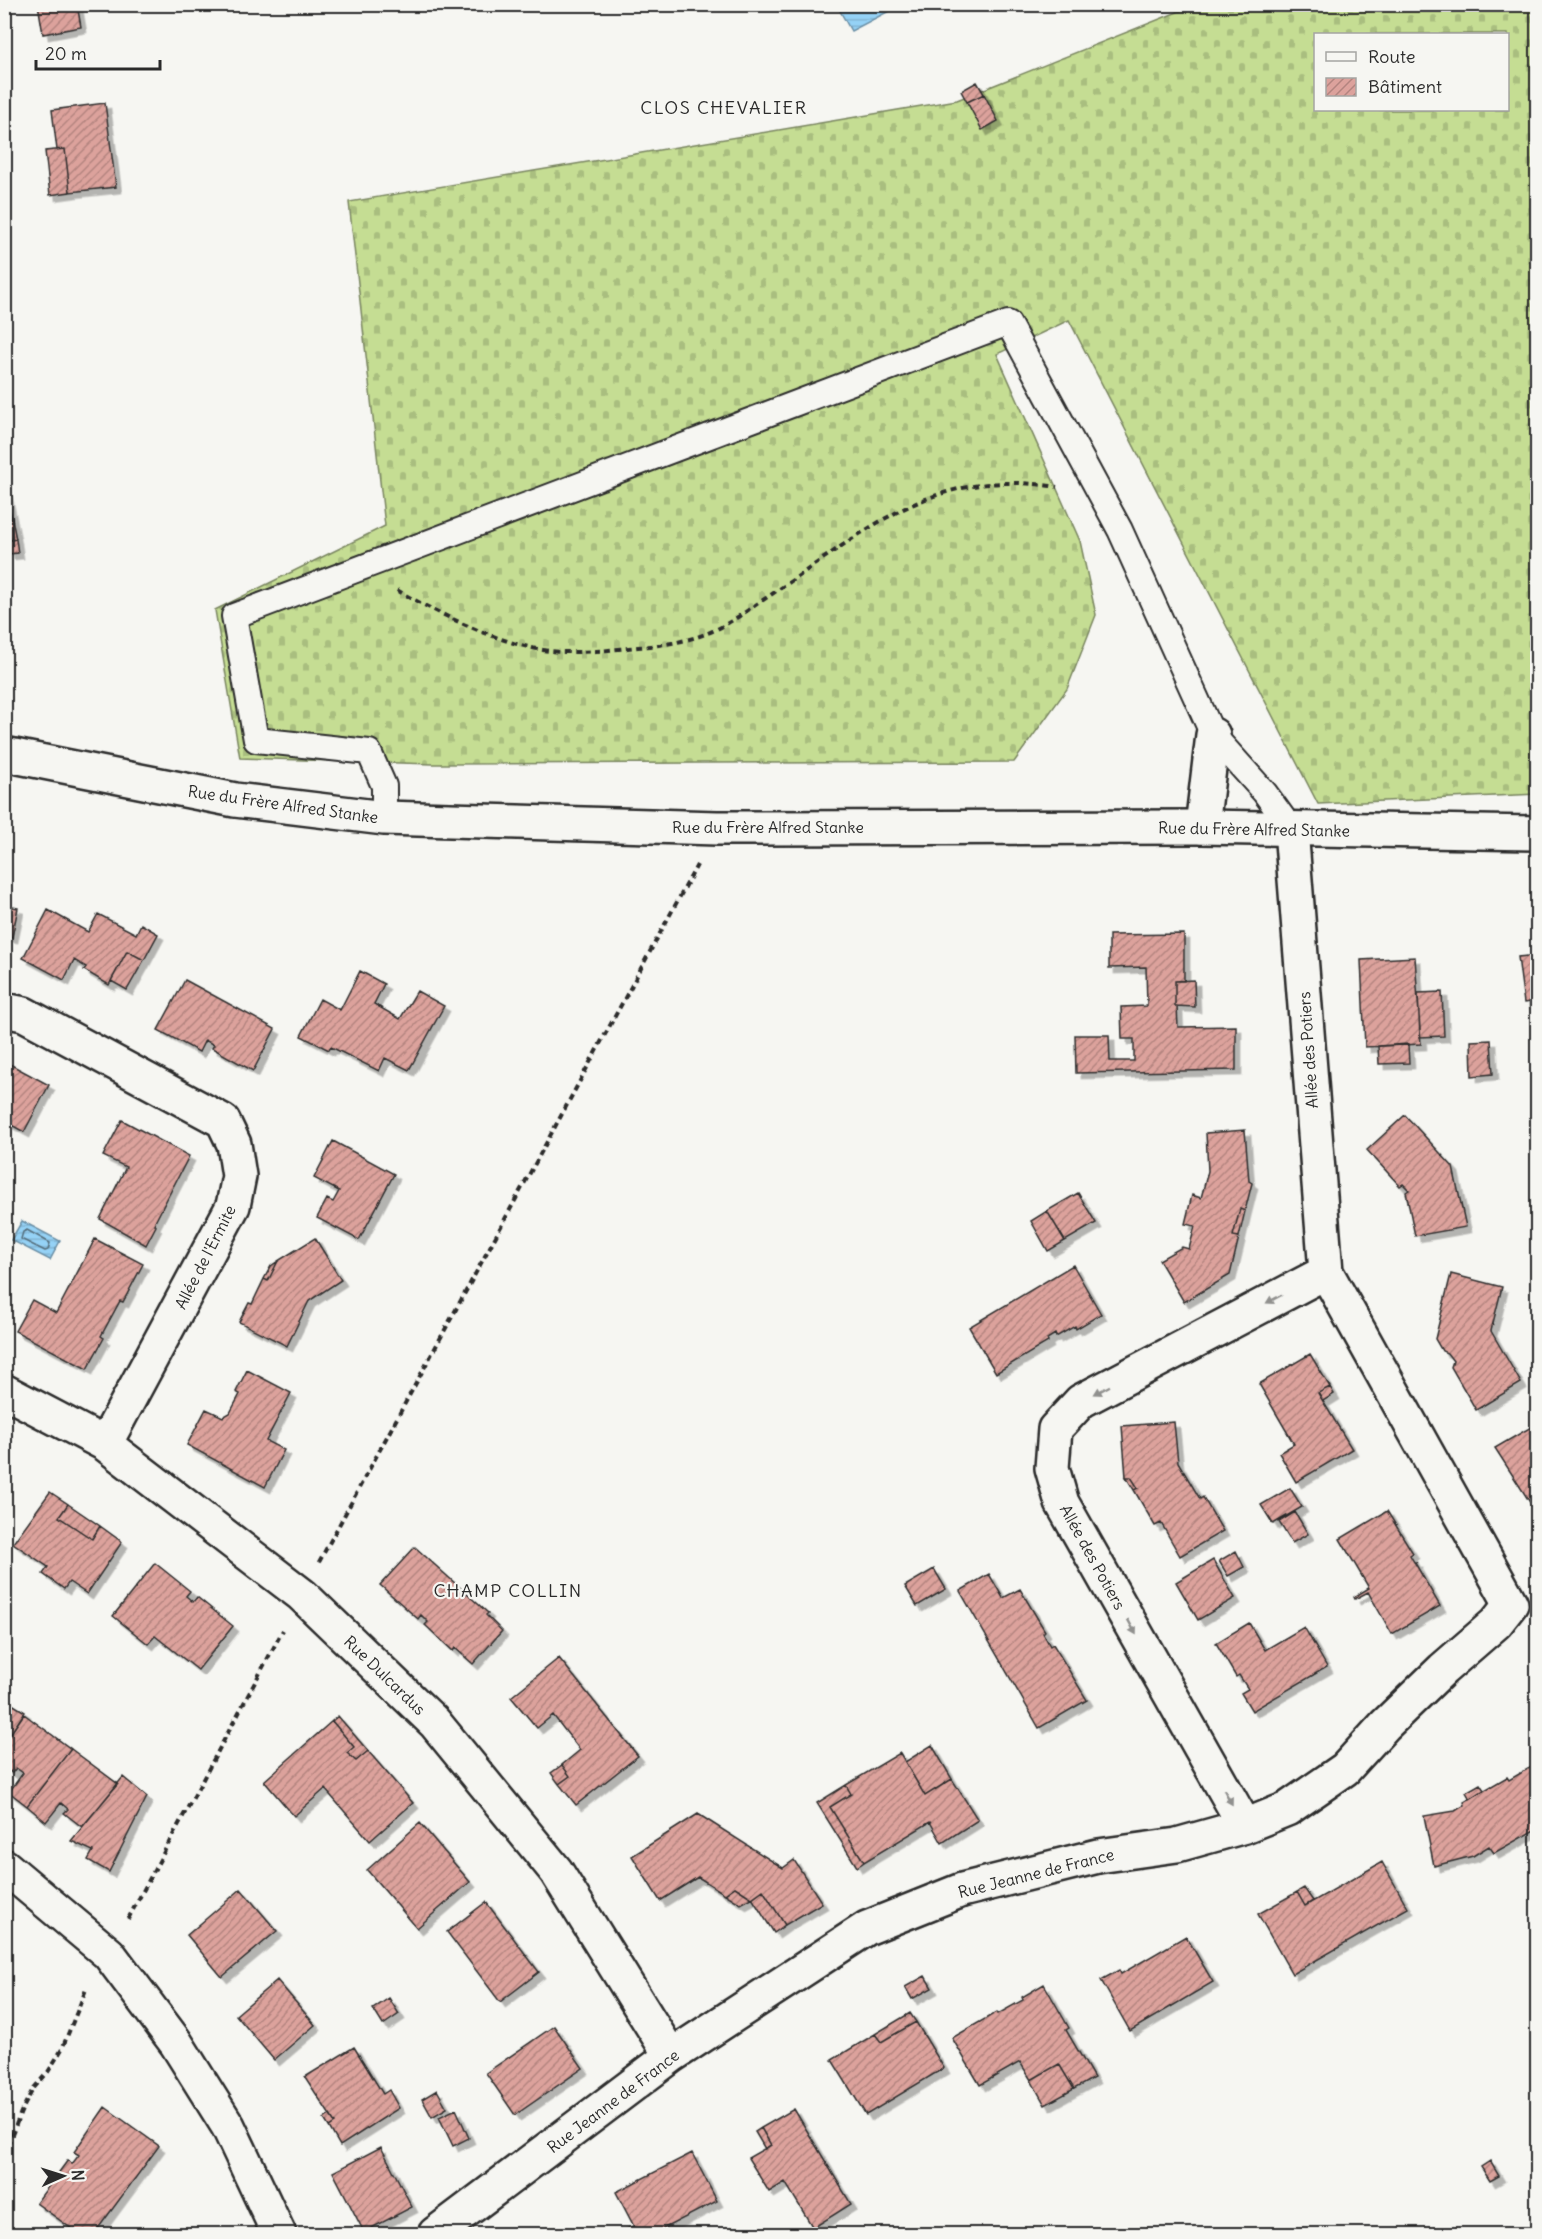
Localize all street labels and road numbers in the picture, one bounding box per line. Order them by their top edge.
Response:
street label: Rue du Frère Alfred Stanke [187,781,379,827]
street label: Rue du Frère Alfred Stanke [672,817,864,837]
street label: Rue du Frère Alfred Stanke [1158,817,1350,841]
street label: Allée des Potiers [1294,991,1322,1109]
street label: Allée de l'Ermite [170,1202,240,1312]
street label: Allée des Potiers [1056,1501,1130,1613]
street label: Rue Dulcardus [340,1631,430,1719]
street label: Rue Jeanne de France [956,1844,1116,1902]
street label: Rue Jeanne de France [543,2045,683,2157]

